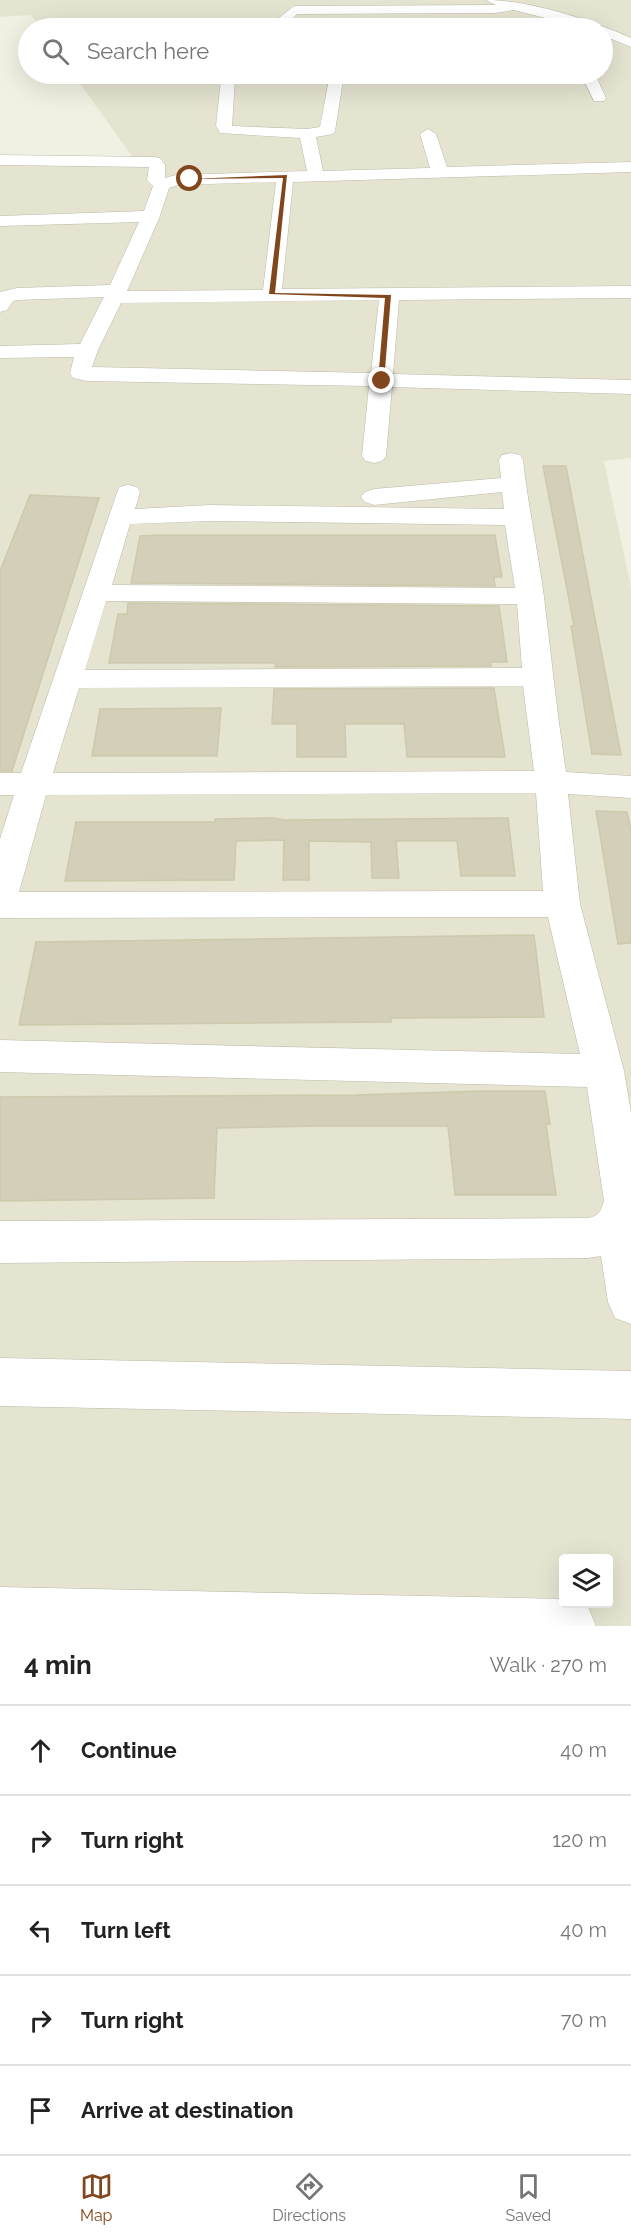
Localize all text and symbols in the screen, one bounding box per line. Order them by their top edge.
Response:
search box [18,18,613,84]
icon: search [39,35,72,68]
text: Search here [87,38,209,64]
route start [176,165,202,191]
route end [368,367,394,393]
map controls [559,1554,613,1608]
button: layers [559,1554,613,1608]
text: 4 min [24,1650,92,1680]
text: Walk · 270 m [489,1653,607,1677]
icon: ahead [24,1734,57,1767]
text: Continue [81,1737,177,1763]
text: 40 m [560,1738,607,1762]
icon: right [24,1824,57,1857]
text: Turn right [81,1827,184,1853]
text: 120 m [552,1828,607,1852]
icon: left [24,1914,57,1947]
text: Turn left [81,1917,171,1943]
text: 40 m [560,1918,607,1942]
icon: right [24,2004,57,2037]
text: Turn right [81,2007,184,2033]
text: 70 m [561,2008,607,2032]
icon: arrive [24,2094,57,2127]
text: Arrive at destination [81,2097,294,2123]
tab: Map [80,2170,113,2225]
tab: Directions [272,2170,346,2225]
tab: Saved [505,2170,551,2225]

